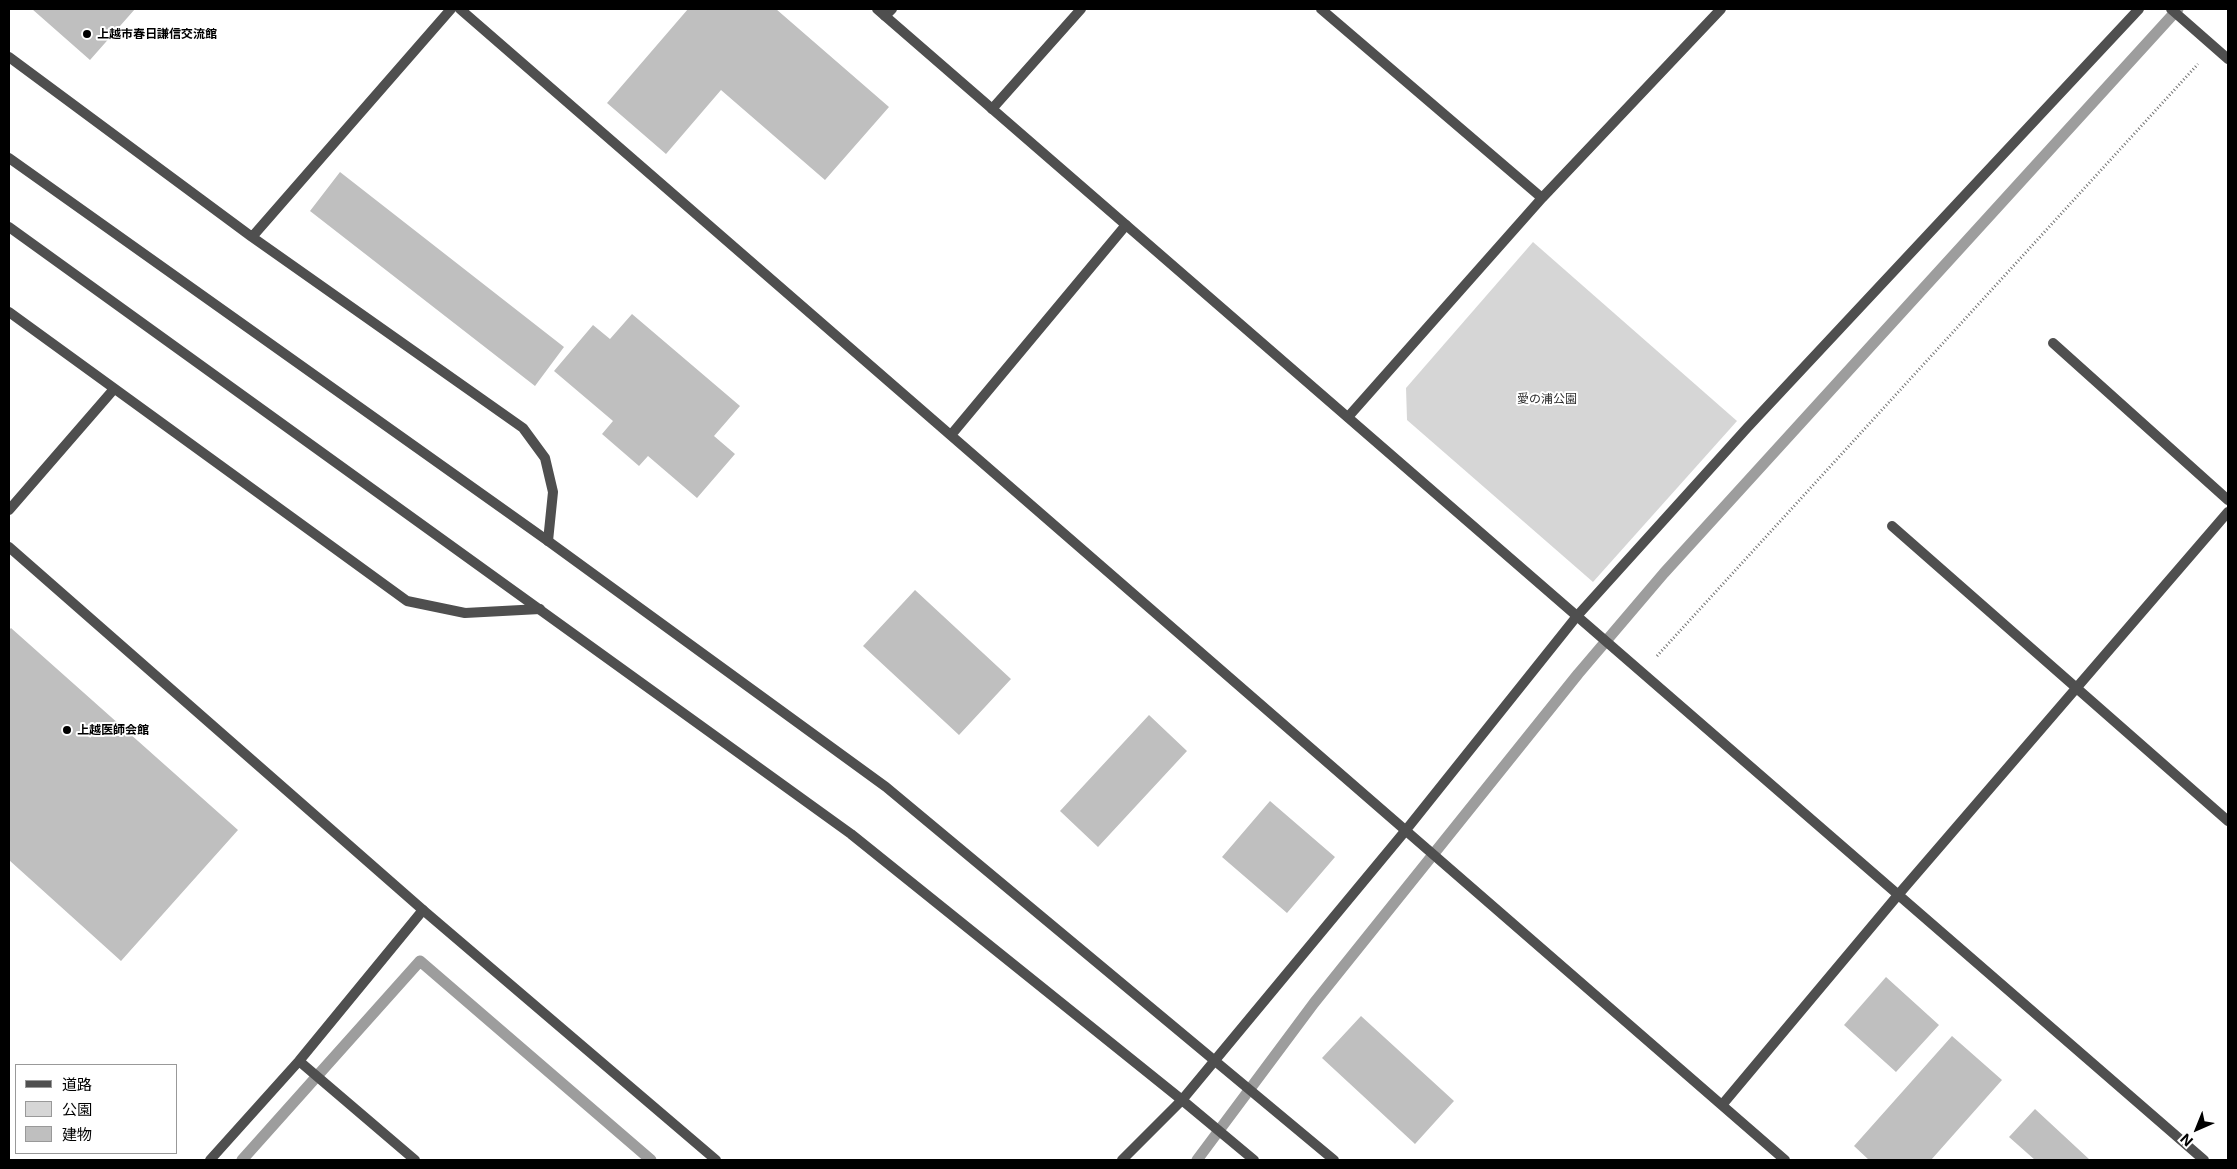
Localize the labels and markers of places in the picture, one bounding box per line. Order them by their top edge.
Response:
place label: 上越市春日謙信交流館 [97,27,217,41]
marker: 上越市春日謙信交流館 [81,28,93,40]
place label: 上越医師会館 [77,723,149,737]
marker: 上越医師会館 [61,724,73,736]

